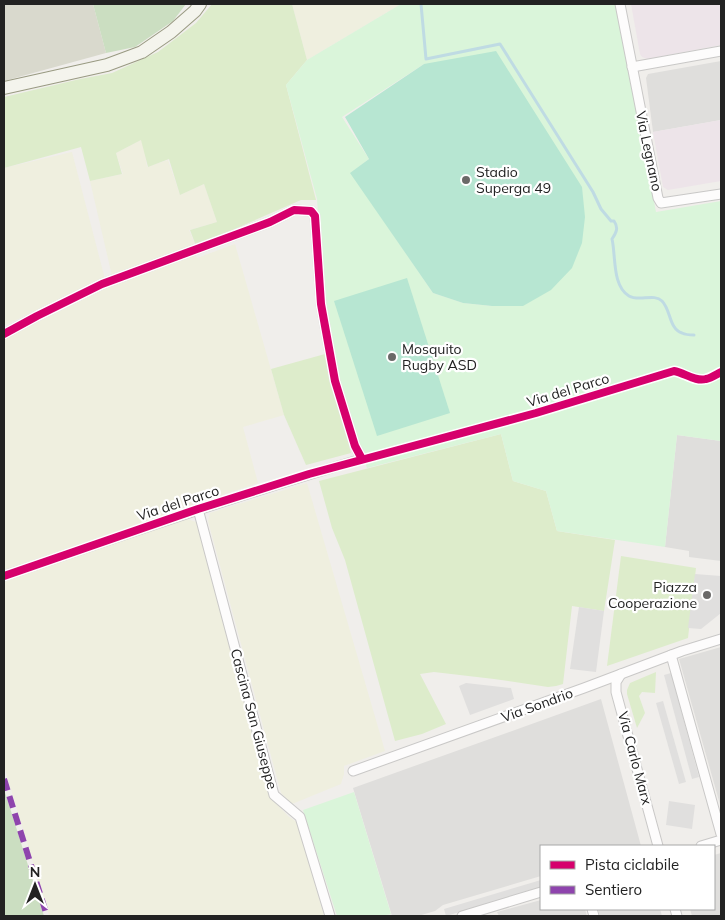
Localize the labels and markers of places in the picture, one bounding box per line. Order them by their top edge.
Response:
place label: Stadio Superga 49 [476,163,551,197]
marker: Stadio Superga 49 [460,174,472,186]
place label: Mosquito Rugby ASD [402,340,477,374]
marker: Mosquito Rugby ASD [386,351,398,363]
place label: Piazza Cooperazione [608,578,697,612]
marker: Piazza Cooperazione [701,589,713,601]

